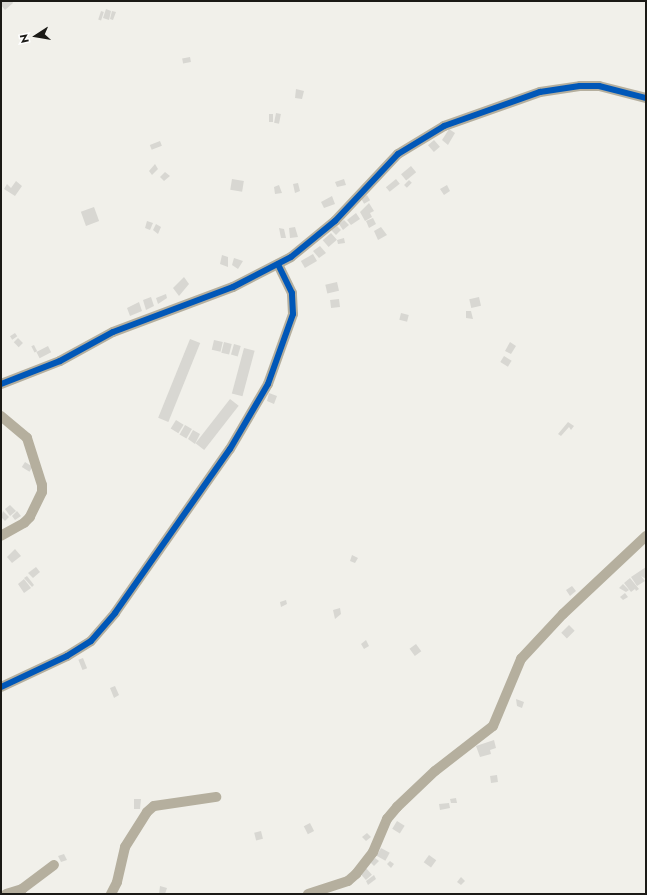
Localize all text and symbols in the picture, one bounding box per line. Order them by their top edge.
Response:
north arrow [16,16,56,56]
text: N [16,33,33,44]

